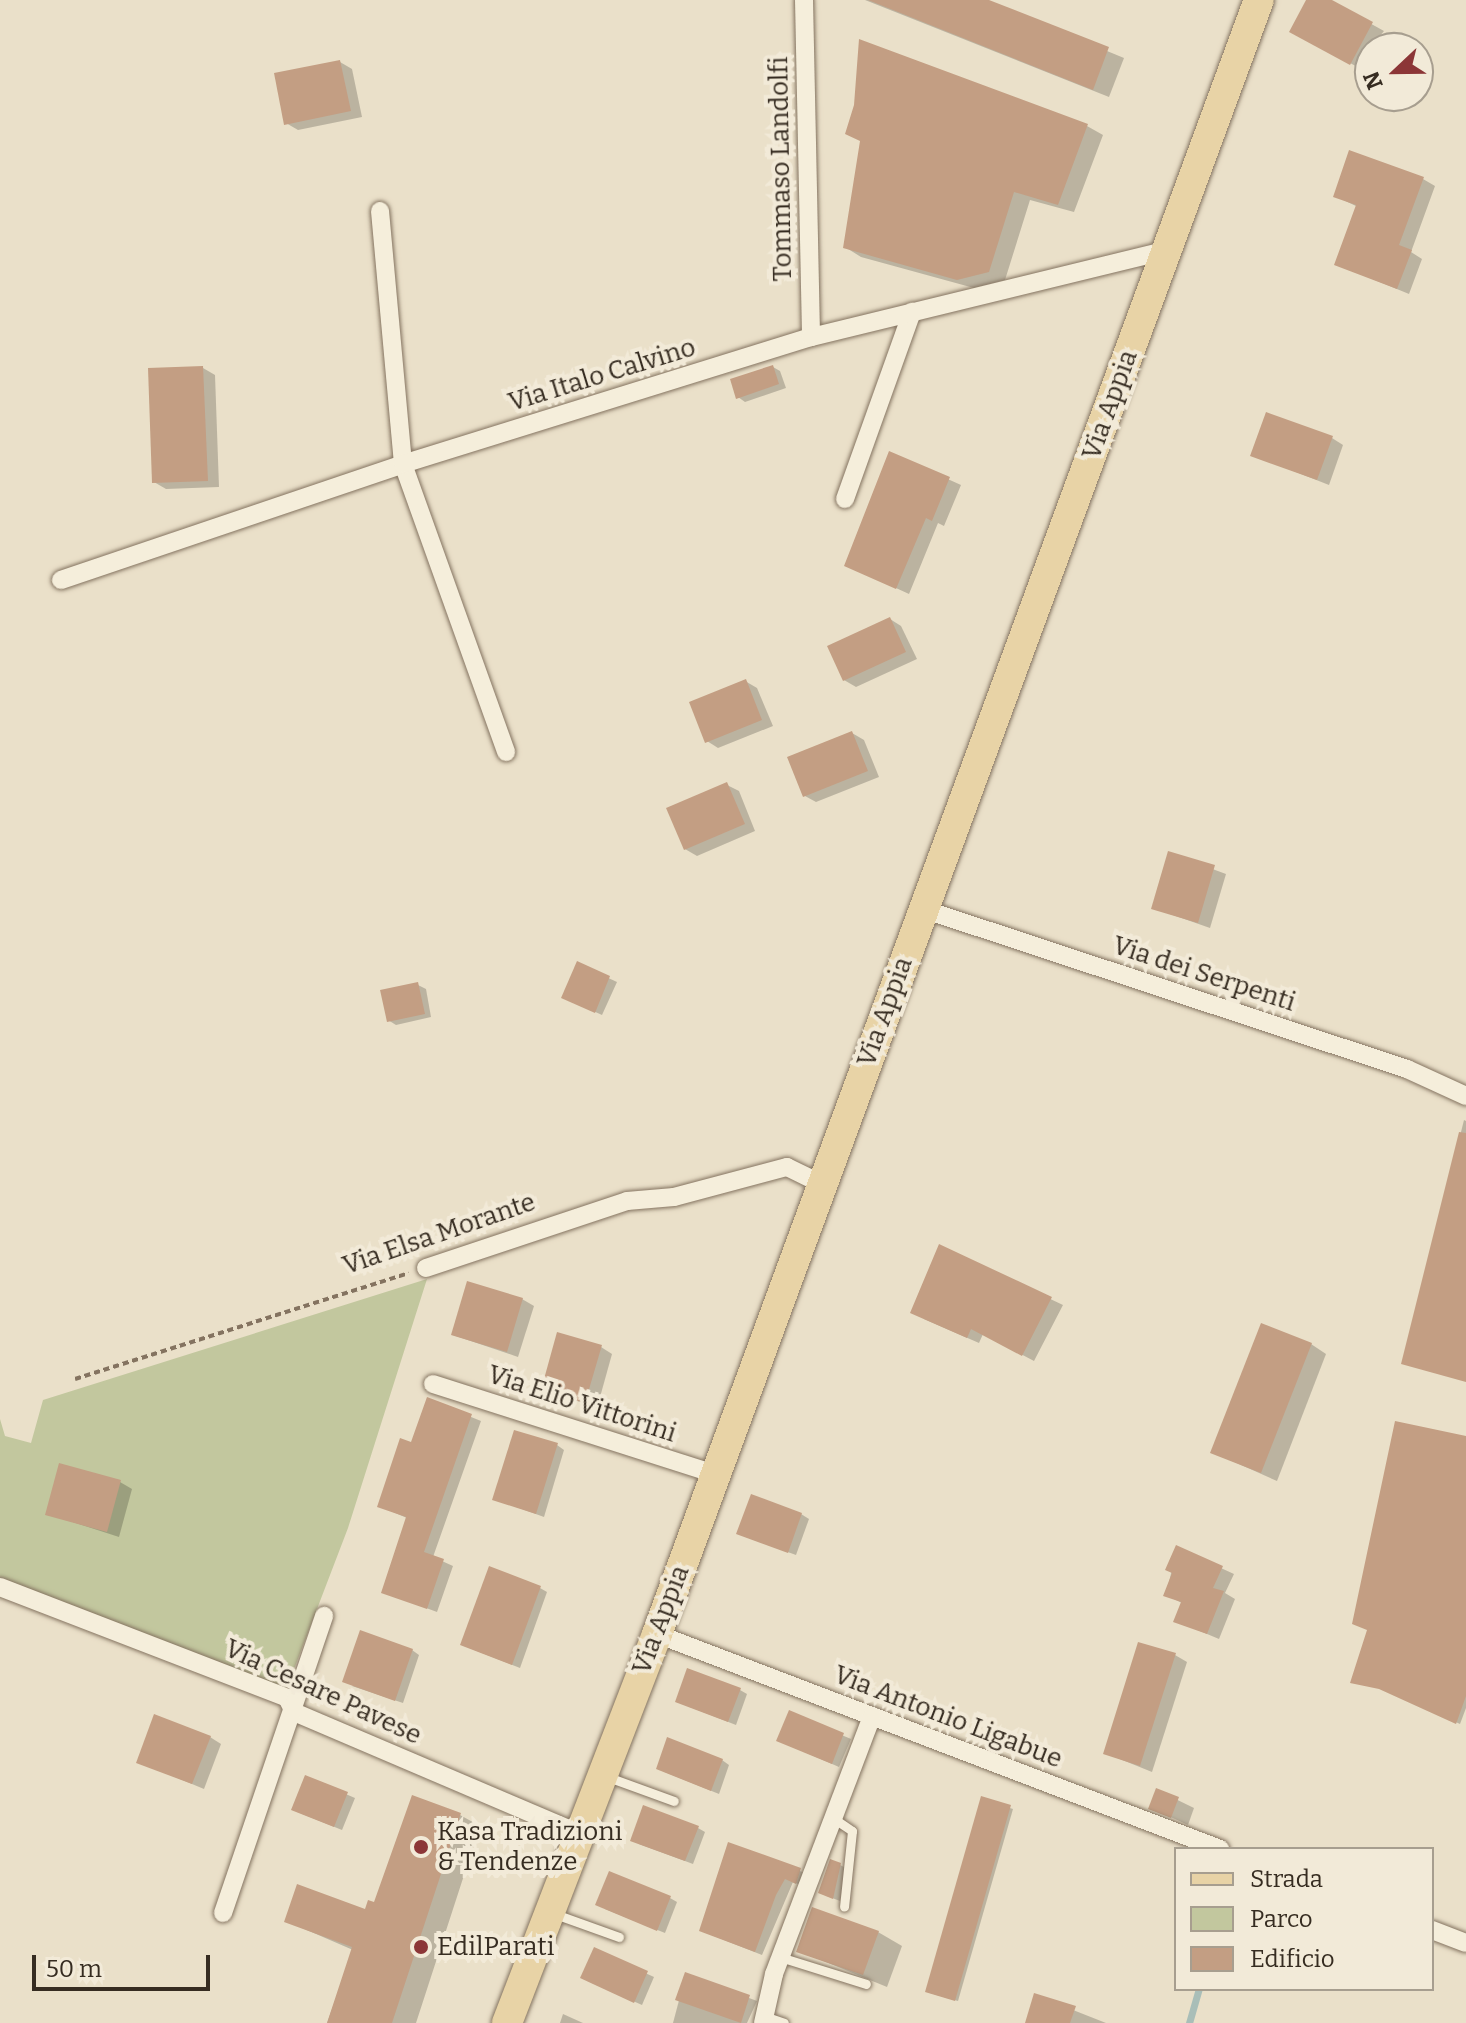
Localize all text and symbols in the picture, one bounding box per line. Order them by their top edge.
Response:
north arrow [1354,32,1434,112]
street label: Tommaso Landolfi [763,56,799,282]
text: N [1357,68,1389,93]
street label: Via Italo Calvino [505,332,699,418]
street label: Via Appia [1076,346,1144,464]
street label: Via dei Serpenti [1109,930,1299,1018]
street label: Via Appia [851,953,919,1071]
street label: Via Elsa Morante [339,1186,539,1282]
street label: Via Elio Vittorini [484,1359,680,1449]
street label: Via Appia [626,1561,696,1679]
street label: Via Cesare Pavese [220,1633,426,1751]
street label: Via Antonio Ligabue [829,1659,1067,1775]
place label: Kasa Tradizioni & Tendenze [437,1816,622,1878]
marker: Kasa Tradizioni & Tendenze [412,1838,430,1856]
legend [1174,1847,1434,1991]
text: Strada [1250,1865,1323,1893]
text: Parco [1250,1905,1313,1933]
place label: EdilParati [437,1931,555,1963]
marker: EdilParati [412,1938,430,1956]
scale bar [36,1939,214,1989]
text: Edificio [1250,1945,1335,1973]
text: 50 m [46,1955,102,1983]

